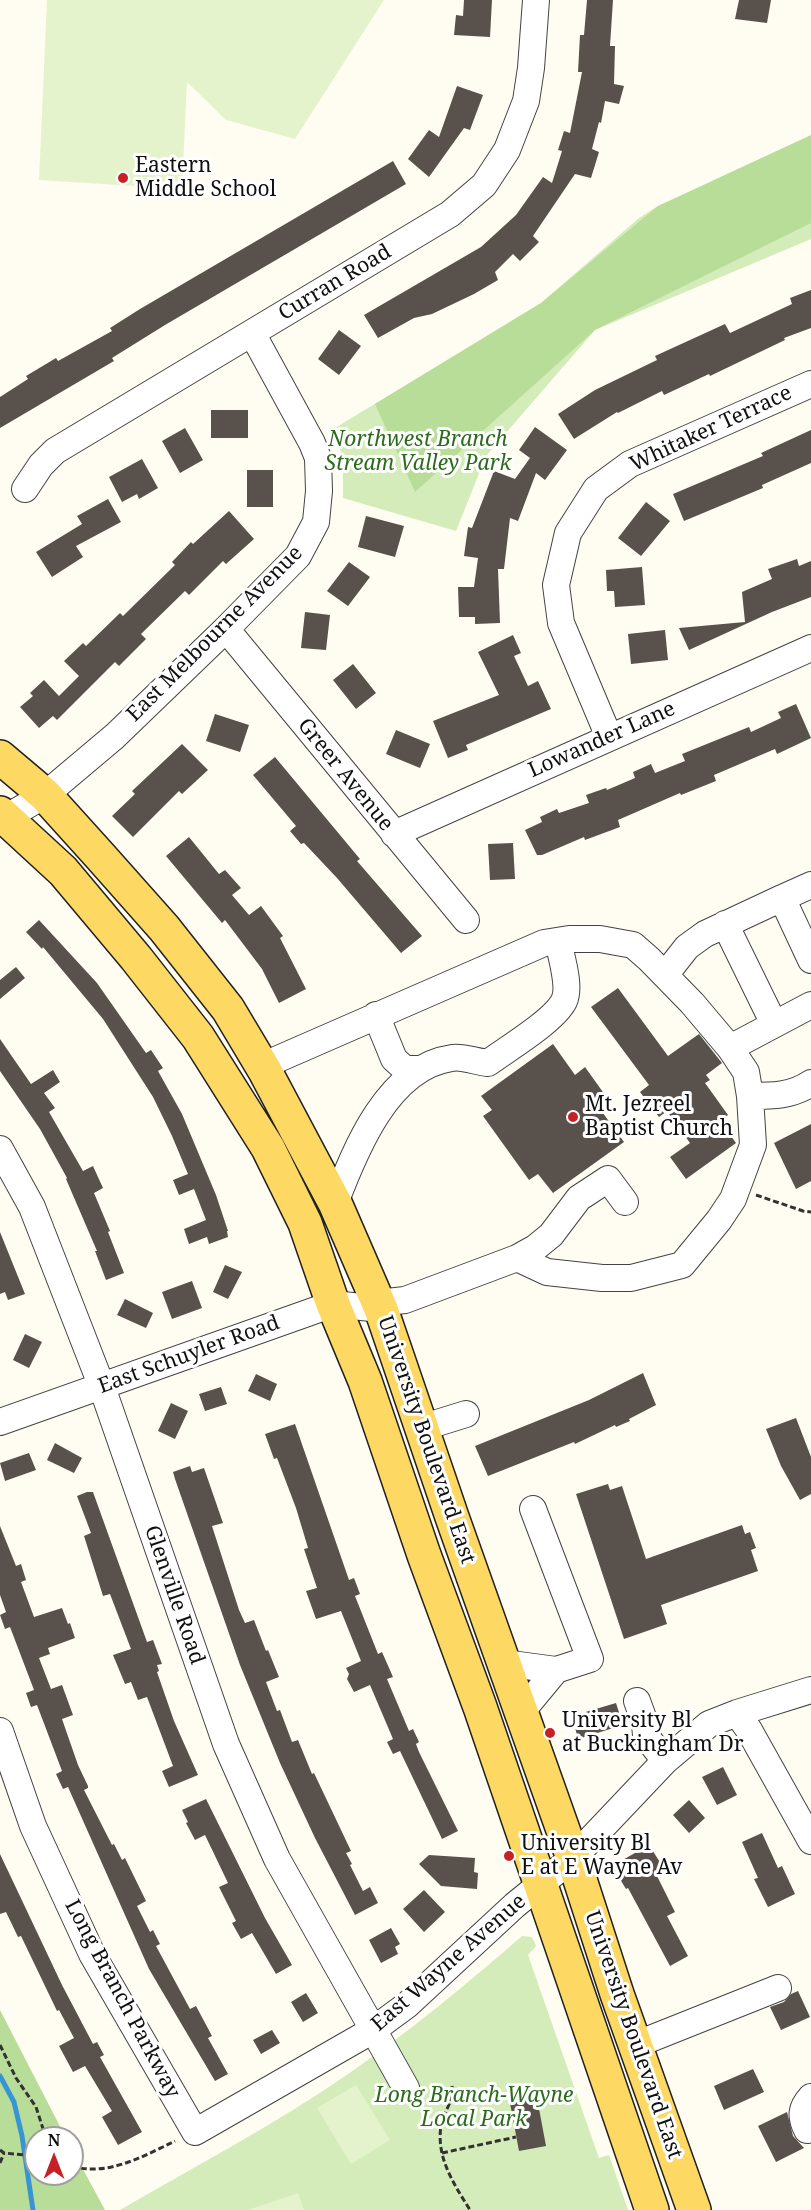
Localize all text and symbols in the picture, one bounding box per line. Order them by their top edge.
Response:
place label: Eastern Middle School [135,153,276,203]
marker: Eastern Middle School [116,171,130,185]
street label: Curran Road [274,239,396,327]
street label: Whitaker Terrace [626,380,796,478]
park label: Northwest Branch Stream Valley Park [324,427,512,477]
street label: East Melbourne Avenue [122,541,308,727]
street label: Lowander Lane [525,696,679,784]
street label: Greer Avenue [292,714,398,836]
place label: Mt. Jezreel Baptist Church [585,1092,733,1142]
marker: Mt. Jezreel Baptist Church [566,1110,580,1124]
street label: East Schuyler Road [95,1310,283,1400]
street label: University Boulevard East [372,1313,480,1567]
street label: Glenville Road [138,1522,210,1668]
place label: University Bl at Buckingham Dr [562,1708,744,1758]
marker: University Bl at Buckingham Dr [543,1726,557,1740]
place label: University Bl E at E Wayne Av [521,1831,682,1881]
marker: University Bl E at E Wayne Av [502,1849,516,1863]
street label: East Wayne Avenue [367,1889,531,2037]
street label: Long Branch Parkway [59,1895,185,2103]
street label: University Boulevard East [579,1908,687,2162]
park label: Long Branch-Wayne Local Park [375,2083,573,2133]
north arrow [24,2126,84,2186]
text: N [48,2129,60,2151]

